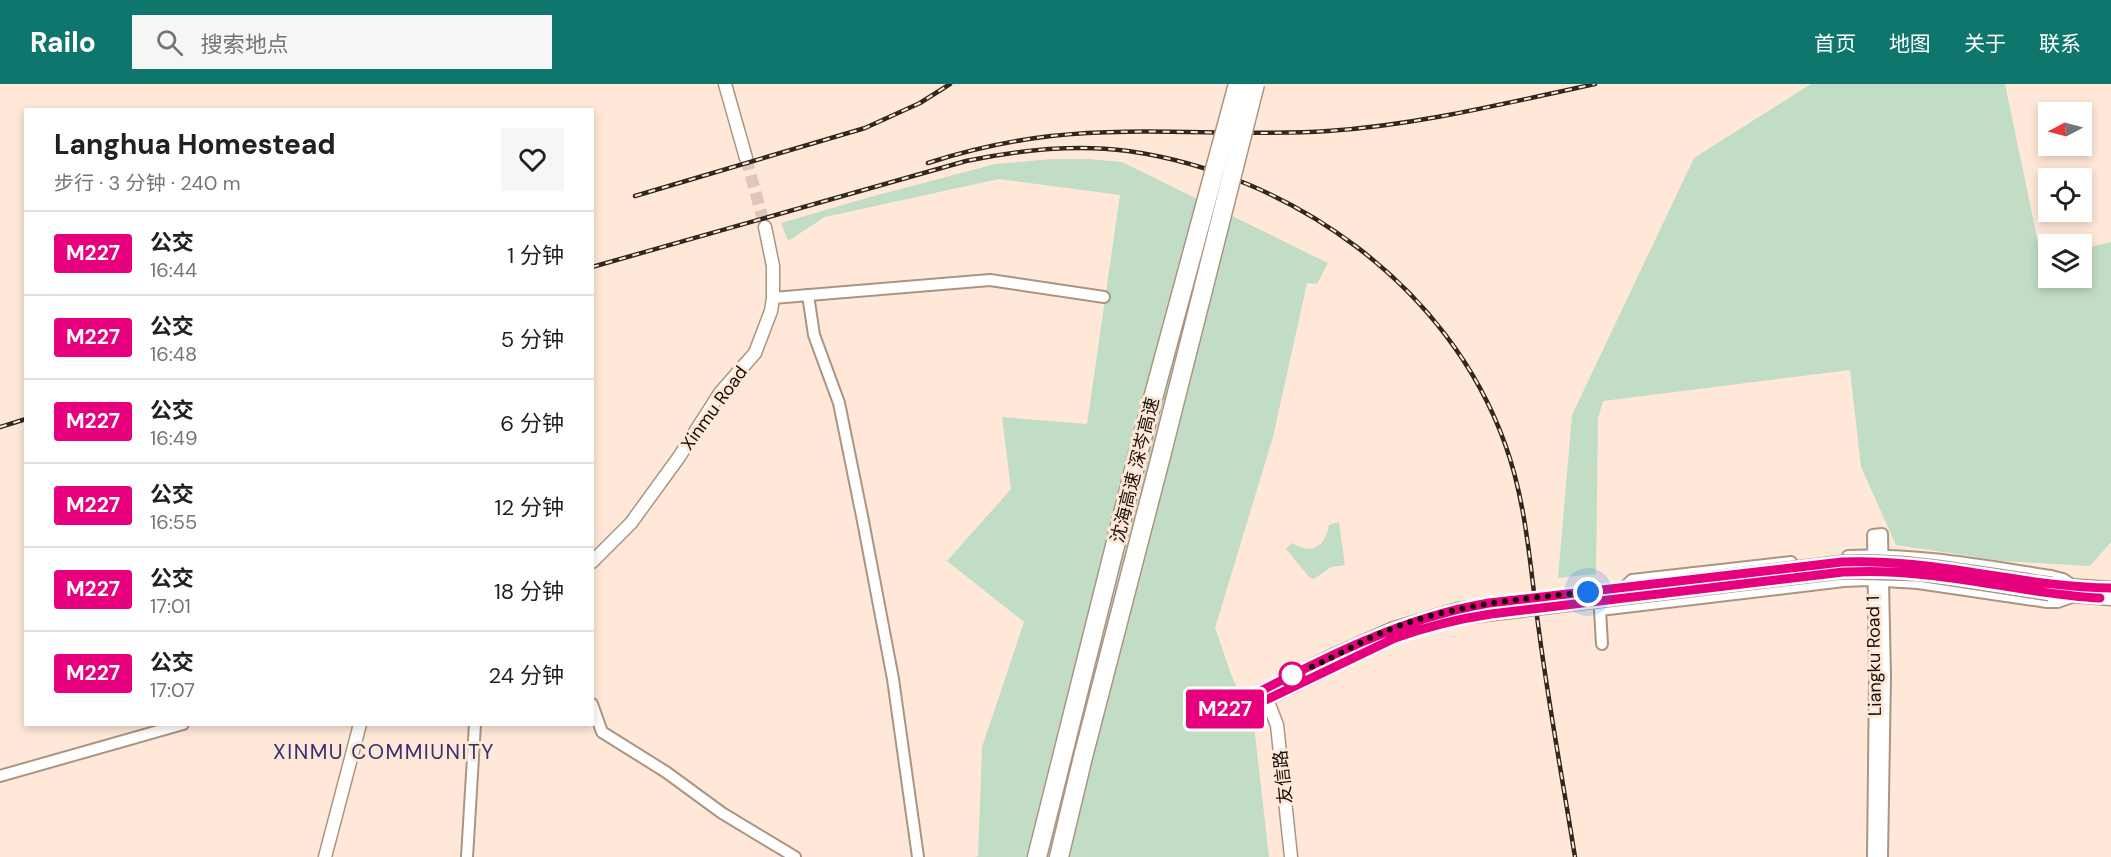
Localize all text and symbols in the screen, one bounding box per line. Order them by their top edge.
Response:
search box [132,15,552,69]
text: Railo [30,24,96,61]
icon: search [153,26,186,59]
text: 搜索地点 [201,30,289,59]
text: 首页 [1814,30,1856,58]
text: 地图 [1889,30,1931,58]
text: 关于 [1964,30,2006,58]
text: 联系 [2039,30,2081,58]
north arrow [2038,102,2092,156]
map controls [2038,102,2092,288]
text: Langhua Homestead [54,126,336,163]
button: heart [501,128,564,191]
button: locate [2038,168,2092,222]
text: 步行 · 3 分钟 · 240 m [54,170,240,196]
text: 公交 [150,228,194,257]
button: layers [2038,234,2092,288]
text: M227 [66,239,120,267]
text: 1 分钟 [507,241,564,270]
text: 16:44 [150,257,197,283]
text: 公交 [150,312,194,341]
text: M227 [66,323,120,351]
text: 5 分钟 [501,325,564,354]
text: 16:48 [150,341,197,367]
street label: Xinmu Road [675,361,753,455]
street label: 沈海高速 深岑高速 [1105,395,1165,545]
text: 公交 [150,396,194,425]
text: M227 [66,407,120,435]
text: 6 分钟 [500,409,564,438]
text: 16:49 [150,425,198,451]
text: 公交 [150,480,194,509]
text: M227 [66,491,120,519]
text: 12 分钟 [495,493,564,522]
text: 16:55 [150,509,197,535]
text: 公交 [150,564,194,593]
text: M227 [66,575,120,603]
text: 18 分钟 [494,577,564,606]
your location [1573,577,1603,607]
text: 17:01 [150,593,191,619]
street label: Liangku Road 1 [1861,596,1887,716]
text: 公交 [150,648,194,677]
text: M227 [66,659,120,687]
text: 24 分钟 [488,661,564,690]
unlabelled marker [1279,662,1305,688]
text: 17:07 [150,677,195,703]
line badge: M227 [1183,690,1267,728]
text: M227 [1198,695,1252,723]
district label: XINMU COMMIUNITY [273,738,495,766]
street label: 友信路 [1268,749,1298,805]

